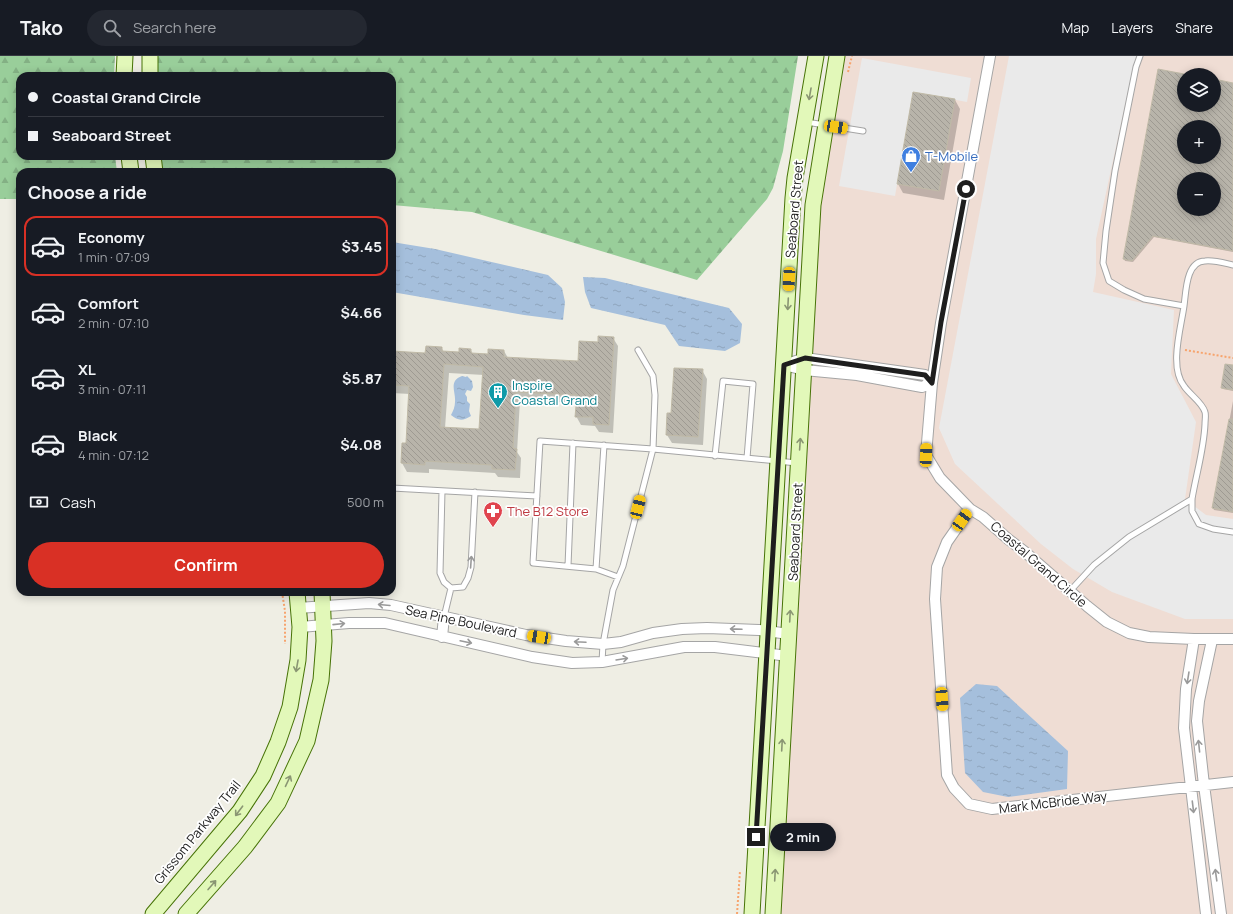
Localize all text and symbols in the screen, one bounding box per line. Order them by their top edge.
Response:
search box [87,10,367,46]
text: Tako [20,15,63,41]
icon: search [101,17,123,39]
text: Search here [133,17,216,38]
text: Map [1061,18,1089,37]
text: Layers [1111,18,1153,37]
text: Share [1175,18,1213,37]
map controls [1177,68,1221,216]
button: layers [1177,68,1221,112]
text: Coastal Grand Circle [52,87,201,108]
one-way arrow [806,88,814,101]
car [823,119,849,135]
button: + [1177,120,1221,164]
text: Seaboard Street [52,125,171,146]
shop icon: T-Mobile [900,145,922,173]
place label: T-Mobile [925,147,979,165]
street label: Seaboard Street [781,159,807,259]
button: − [1177,172,1221,216]
text: Choose a ride [28,180,147,204]
route start [957,180,975,198]
text: Economy [78,227,145,248]
icon: car [30,228,66,264]
text: $3.45 [341,236,382,257]
text: 1 min · 07:09 [78,248,150,266]
car [782,267,796,291]
text: Comfort [78,293,139,314]
icon: car [30,294,66,330]
one-way arrow [784,297,791,310]
text: $4.66 [341,302,382,323]
text: 2 min · 07:10 [78,314,149,332]
text: XL [78,359,96,380]
icon: car [30,360,66,396]
text: $5.87 [342,368,382,389]
place label: Inspire Coastal Grand [512,376,597,409]
text: 3 min · 07:11 [78,380,146,398]
building icon: Inspire Coastal Grand [487,381,509,409]
text: Black [78,425,117,446]
icon: car [30,426,66,462]
text: $4.08 [340,434,382,455]
one-way arrow [796,438,803,451]
car [920,443,932,467]
text: 4 min · 07:12 [78,446,149,464]
street label: Seaboard Street [783,482,807,582]
icon: cash [28,491,50,513]
text: Cash [60,492,96,513]
text: 500 m [347,493,384,511]
car [629,494,647,520]
pharmacy icon: The B12 Store [482,500,504,528]
place label: The B12 Store [507,502,589,520]
car [950,507,974,533]
street label: Coastal Grand Circle [987,517,1091,611]
button: Confirm [28,542,384,588]
one-way arrow [467,556,474,569]
street label: Sea Pine Boulevard [404,600,518,642]
one-way arrow [378,601,391,608]
one-way arrow [786,609,794,622]
one-way arrow [332,621,345,628]
one-way arrow [730,625,743,633]
car [526,629,552,645]
one-way arrow [459,639,472,647]
one-way arrow [574,639,587,646]
one-way arrow [615,655,628,663]
one-way arrow [293,659,301,672]
one-way arrow [1183,671,1191,684]
car [935,687,949,711]
one-way arrow [779,739,786,752]
one-way arrow [1196,740,1203,753]
one-way arrow [285,775,292,787]
street label: Grissom Parkway Trail [150,776,244,888]
street label: Mark McBride Way [998,786,1108,818]
one-way arrow [1189,800,1197,813]
one-way arrow [235,806,243,817]
callout: 2 min [770,823,836,851]
route end [747,828,765,846]
text: 2 min [786,828,820,846]
one-way arrow [771,869,778,882]
one-way arrow [1212,869,1220,882]
one-way arrow [207,879,216,890]

